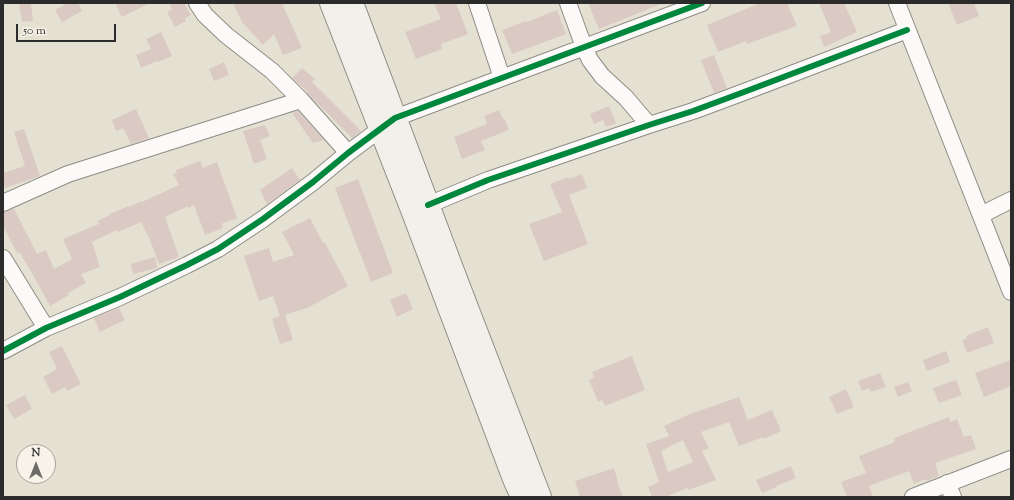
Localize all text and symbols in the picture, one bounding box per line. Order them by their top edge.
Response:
scale bar [18,16,118,42]
text: 50 m [23,22,46,40]
north arrow [16,444,56,484]
text: N [32,445,40,461]

